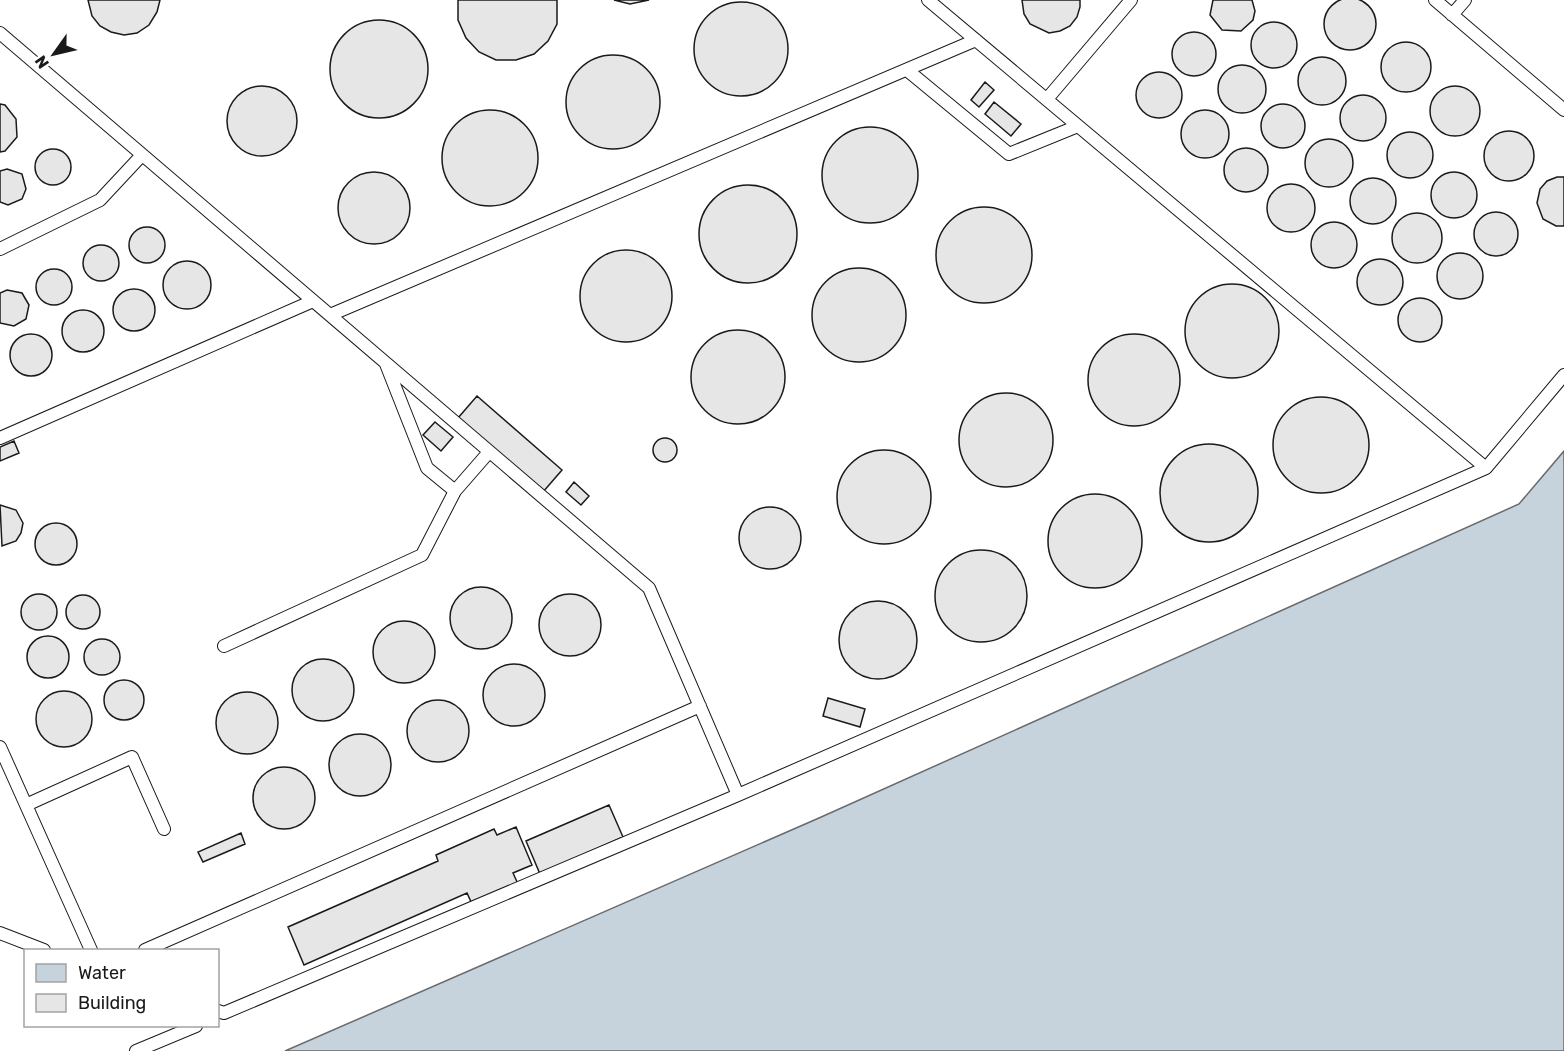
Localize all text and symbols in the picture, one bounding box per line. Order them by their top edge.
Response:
north arrow [24,24,84,84]
text: N [31,52,53,72]
legend [24,949,219,1027]
text: Water [78,962,126,984]
text: Building [78,992,146,1014]

